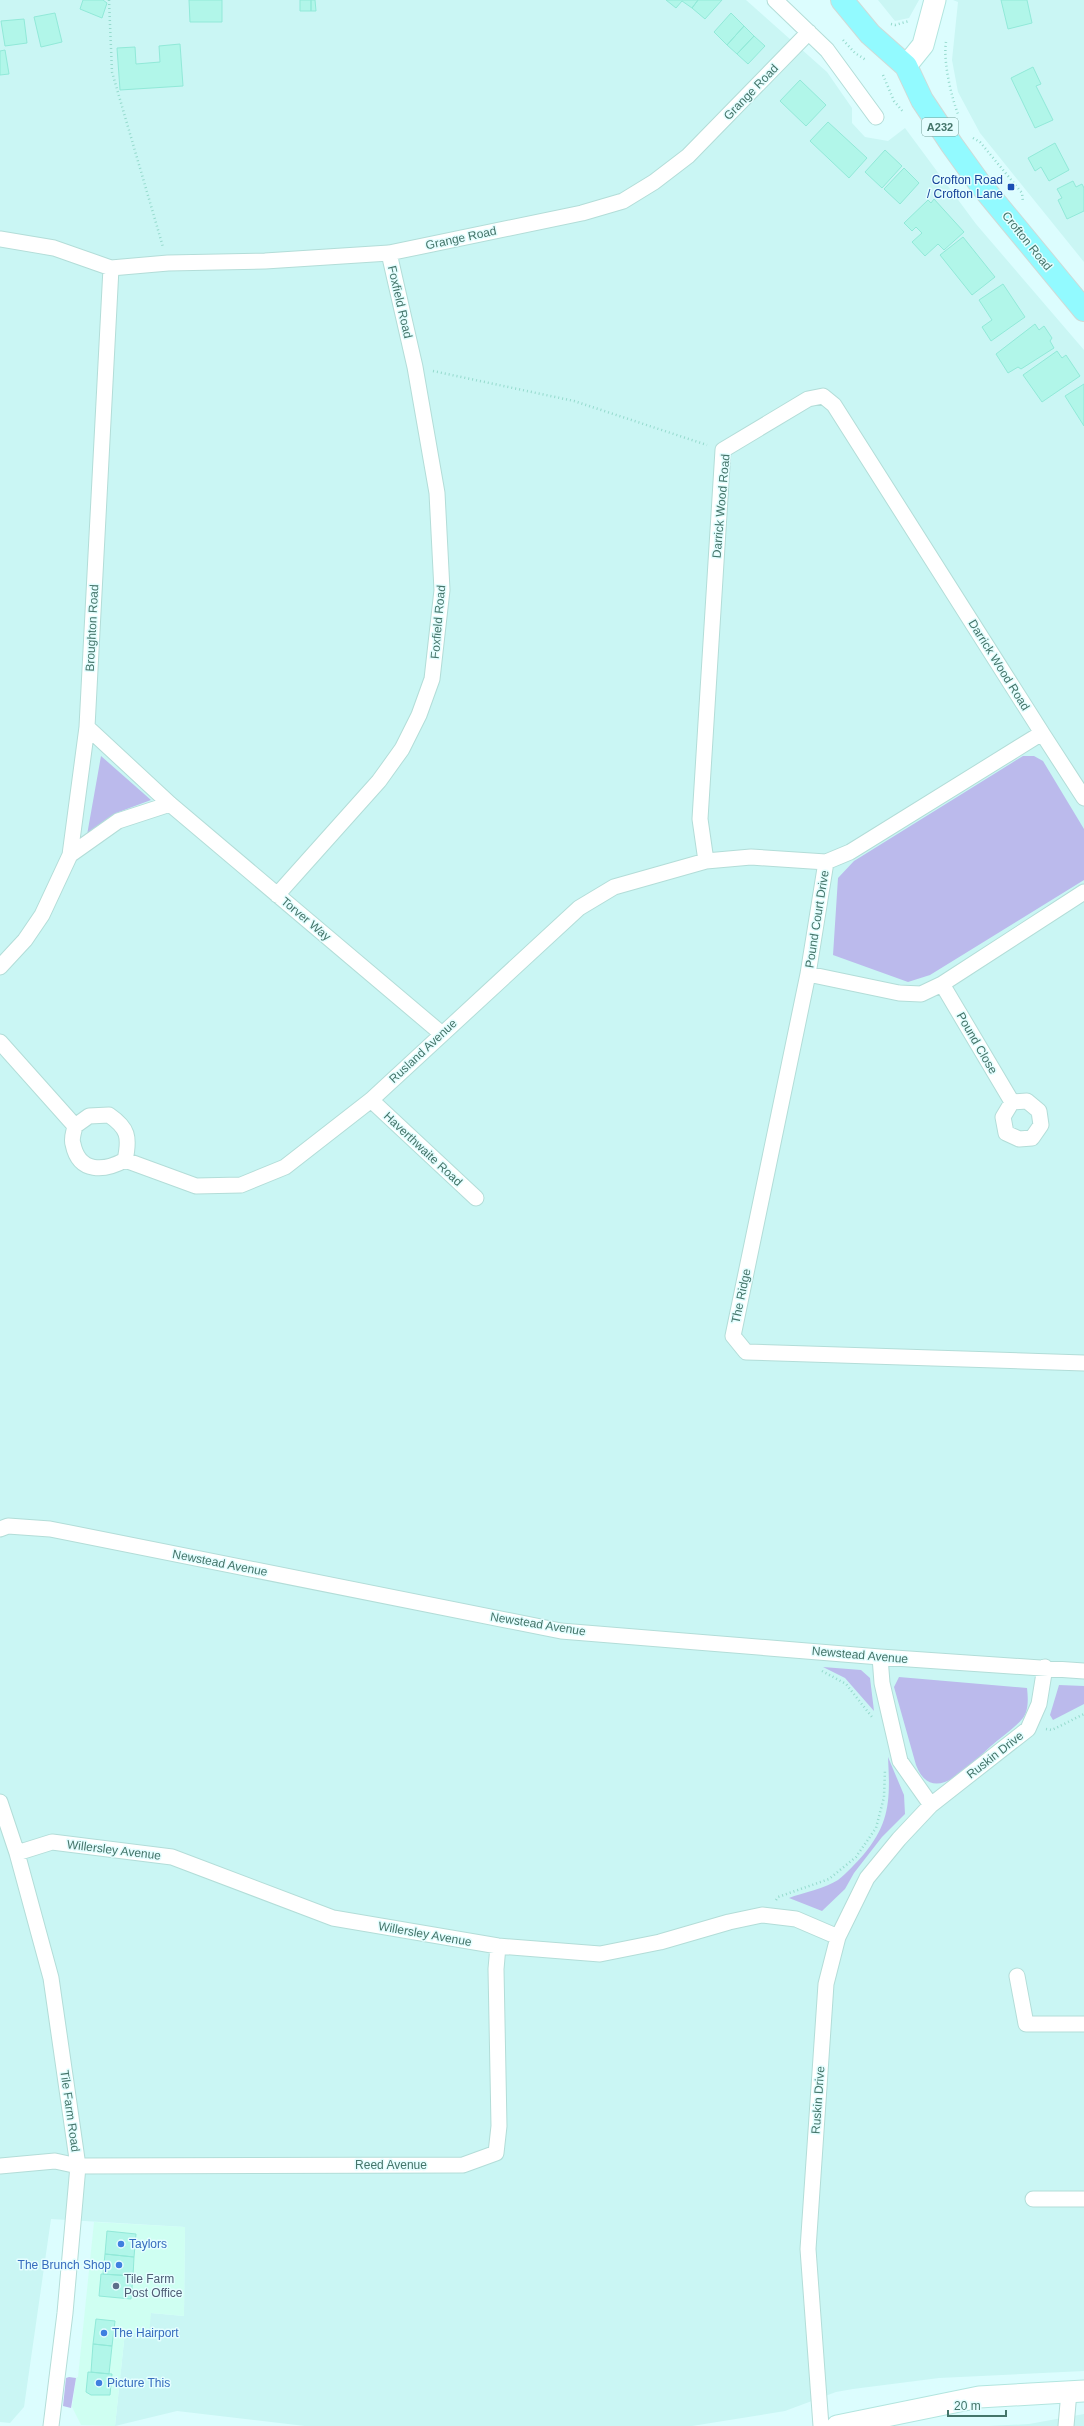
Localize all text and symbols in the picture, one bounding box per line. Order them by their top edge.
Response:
street label: Grange Road [721,61,781,123]
road number: A232 [922,118,958,136]
place label: Crofton Road / Crofton Lane [927,173,1003,201]
marker: Crofton Road / Crofton Lane [1006,182,1016,192]
street label: Crofton Road [999,209,1055,273]
street label: Grange Road [424,224,498,252]
street label: Foxfield Road [385,264,415,340]
street label: Darrick Wood Road [709,453,733,559]
street label: Broughton Road [83,584,101,672]
street label: Foxfield Road [428,585,448,659]
street label: Darrick Wood Road [965,617,1033,713]
street label: Pound Court Drive [802,869,832,969]
street label: Torver Way [278,894,334,944]
street label: Pound Close [954,1010,1000,1077]
street label: Rusland Avenue [386,1016,460,1086]
street label: Haverthwaite Road [381,1109,465,1189]
street label: The Ridge [728,1267,754,1325]
street label: Newstead Avenue [171,1547,269,1579]
street label: Newstead Avenue [489,1610,587,1639]
street label: Newstead Avenue [811,1644,909,1666]
street label: Ruskin Drive [964,1728,1026,1781]
street label: Willersley Avenue [66,1837,162,1863]
street label: Willersley Avenue [377,1919,473,1949]
street label: Ruskin Drive [809,2065,827,2134]
street label: Tile Farm Road [57,2069,83,2153]
street label: Reed Avenue [355,2158,427,2172]
place label: Taylors [129,2237,167,2251]
marker: Taylors [116,2239,126,2249]
place label: The Brunch Shop [18,2258,111,2272]
marker: The Brunch Shop [114,2260,124,2270]
place label: Tile Farm Post Office [124,2272,183,2300]
marker: Tile Farm Post Office [111,2281,121,2291]
place label: The Hairport [112,2326,179,2340]
marker: The Hairport [99,2328,109,2338]
place label: Picture This [107,2376,170,2390]
marker: Picture This [94,2378,104,2388]
scale bar [948,2392,1006,2418]
text: 20 m [954,2399,981,2413]

